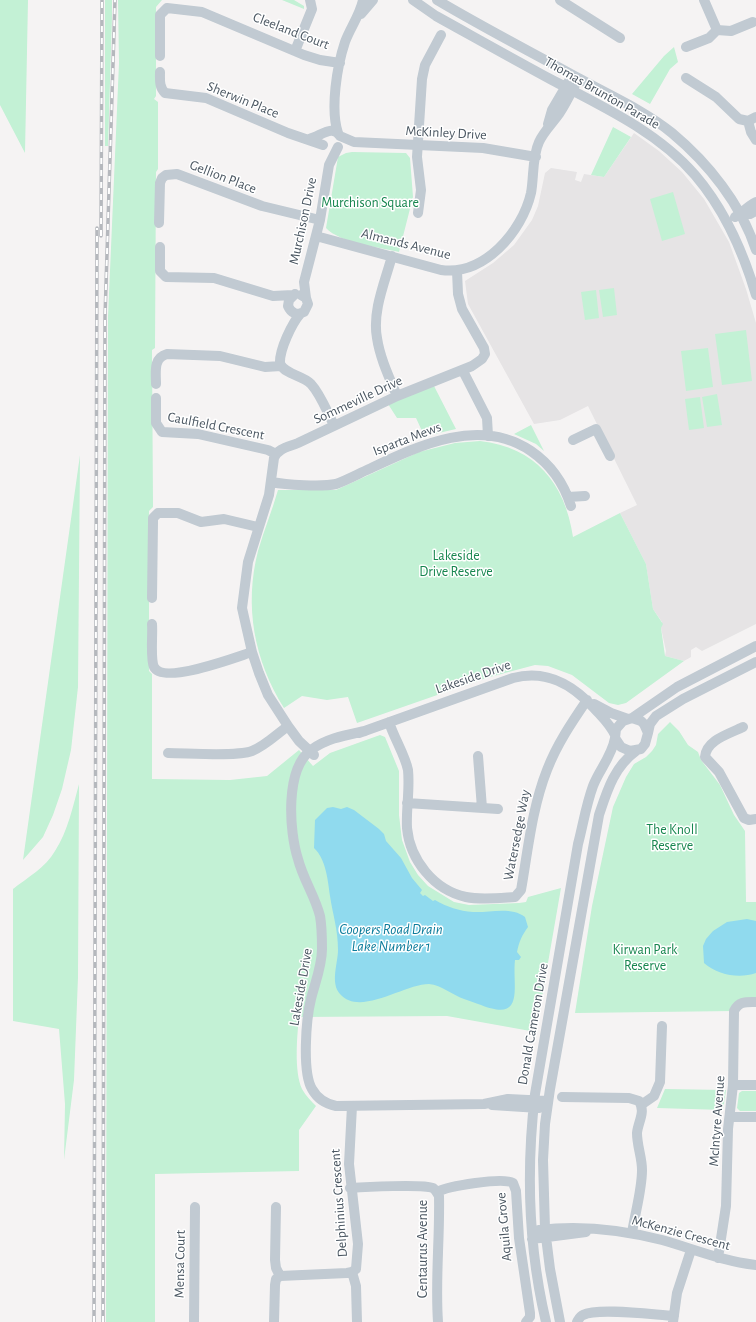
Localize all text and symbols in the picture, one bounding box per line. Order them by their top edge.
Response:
street label: Cleeland Court [251,9,331,53]
street label: Thomas Brunton Parade [541,53,663,133]
street label: Sherwin Place [204,78,282,122]
street label: McKinley Drive [405,122,487,144]
street label: Gellion Place [187,157,259,197]
street label: Murchison Drive [286,176,320,266]
park label: Murchison Square [321,195,419,211]
street label: Almands Avenue [359,225,453,263]
street label: Sommeville Drive [311,372,405,428]
street label: Caulfield Crescent [166,408,266,444]
street label: Isparta Mews [371,418,443,460]
park label: Lakeside Drive Reserve [419,548,493,580]
street label: Lakeside Drive [433,656,513,698]
street label: Watersedge Way [500,788,534,882]
park label: The Knoll Reserve [646,822,698,854]
water label: Coopers Road Drain Lake Number 1 [339,920,443,955]
park label: Kirwan Park Reserve [613,942,677,974]
street label: Lakeside Drive [286,947,316,1027]
street label: Donald Cameron Drive [514,962,552,1086]
street label: McIntyre Avenue [705,1075,729,1167]
street label: Delphinius Crescent [327,1148,351,1258]
street label: Aquila Grove [493,1192,515,1262]
street label: Centaurus Avenue [415,1200,431,1298]
street label: McKenzie Crescent [630,1212,732,1254]
street label: Mensa Court [171,1230,189,1298]

